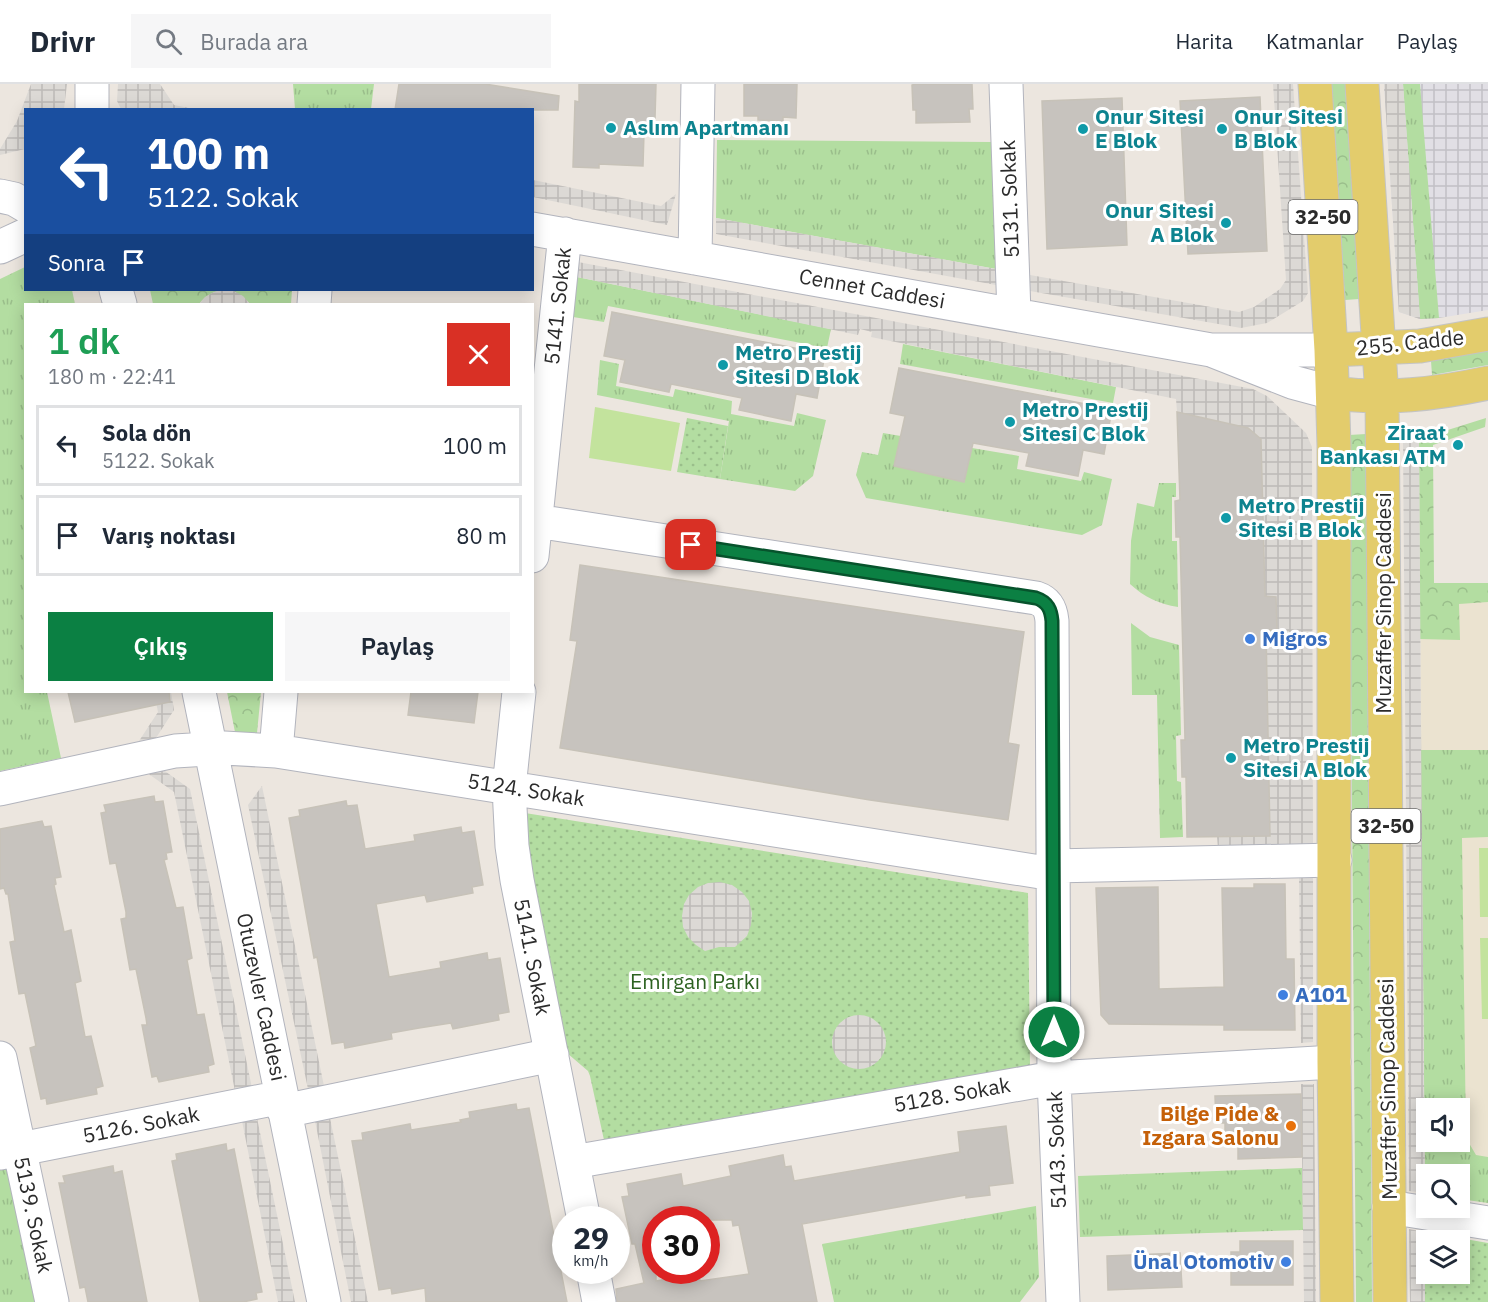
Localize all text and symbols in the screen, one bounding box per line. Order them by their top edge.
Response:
search box [131,14,551,68]
text: Drivr [30,23,95,60]
icon: search [152,25,185,58]
text: Burada ara [200,27,308,56]
text: Harita [1175,27,1233,55]
text: Katmanlar [1266,27,1364,55]
text: Paylaş [1397,27,1458,55]
place label: Onur Sitesi E Blok [1095,102,1204,154]
place label: Onur Sitesi B Blok [1234,102,1343,154]
place label: Aslım Apartmanı [623,113,789,141]
marker: Aslım Apartmanı [604,121,618,135]
marker: Onur Sitesi E Blok [1076,122,1090,136]
marker: Onur Sitesi B Blok [1215,122,1229,136]
text: 100 m [147,126,270,181]
icon: left [48,132,126,210]
street label: 5131. Sokak [993,139,1025,259]
text: 5122. Sokak [147,179,299,214]
place label: Onur Sitesi A Blok [1105,196,1215,248]
road number: 32-50 [1288,200,1358,234]
marker: Onur Sitesi A Blok [1219,216,1233,230]
icon: arrive [117,246,150,279]
street label: 5141. Sokak [537,246,577,366]
text: Sonra [48,248,105,277]
street label: Cennet Caddesi [797,261,947,315]
text: 1 dk [48,317,120,364]
street label: 255. Cadde [1354,322,1465,362]
button: close [447,323,510,386]
place label: Metro Prestij Sitesi D Blok [735,338,861,390]
marker: Metro Prestij Sitesi D Blok [716,358,730,372]
text: 180 m · 22:41 [48,363,176,390]
place label: Metro Prestij Sitesi C Blok [1022,395,1148,447]
marker: Metro Prestij Sitesi C Blok [1003,415,1017,429]
text: Sola dön [102,418,191,447]
place label: Ziraat Bankası ATM [1319,418,1446,470]
icon: left [51,429,84,462]
text: 100 m [443,431,507,460]
marker: Ziraat Bankası ATM [1451,438,1465,452]
text: 5122. Sokak [102,447,215,474]
place label: Metro Prestij Sitesi B Blok [1238,491,1364,543]
street label: Muzaffer Sinop Caddesi [1369,492,1397,714]
marker: Metro Prestij Sitesi B Blok [1219,511,1233,525]
icon: arrive [51,519,84,552]
pin [665,519,716,570]
text: Varış noktası [102,521,236,550]
text: 80 m [456,521,507,550]
icon: arrive [674,528,707,561]
button: Çıkış [48,612,273,681]
button: Paylaş [285,612,510,681]
place label: Migros [1262,624,1328,652]
marker: Migros [1243,632,1257,646]
place label: Metro Prestij Sitesi A Blok [1243,731,1369,783]
marker: Metro Prestij Sitesi A Blok [1224,751,1238,765]
street label: 5124. Sokak [466,766,587,812]
road number: 32-50 [1352,809,1420,843]
street label: 5141. Sokak [508,896,558,1018]
street label: Otuzevler Caddesi [231,910,293,1083]
park label: Emirgan Parkı [630,967,760,995]
street label: Muzaffer Sinop Caddesi [1371,978,1403,1200]
place label: A101 [1295,980,1348,1008]
marker: A101 [1276,988,1290,1002]
position arrow [1022,1000,1086,1064]
street label: 5128. Sokak [891,1070,1012,1118]
street label: 5143. Sokak [1040,1090,1072,1210]
map controls [1416,1098,1470,1284]
button: sound [1416,1098,1470,1152]
street label: 5126. Sokak [80,1099,202,1149]
place label: Bilge Pide & Izgara Salonu [1142,1099,1280,1151]
marker: Bilge Pide & Izgara Salonu [1284,1119,1298,1133]
street label: 5139. Sokak [8,1154,60,1276]
button: search [1416,1164,1470,1218]
speed limit sign: 30 [642,1206,720,1284]
text: 29 [573,1218,609,1257]
button: layers [1416,1230,1470,1284]
place label: Ünal Otomotiv [1133,1247,1275,1275]
text: km/h [573,1251,609,1270]
marker: Ünal Otomotiv [1279,1255,1293,1269]

